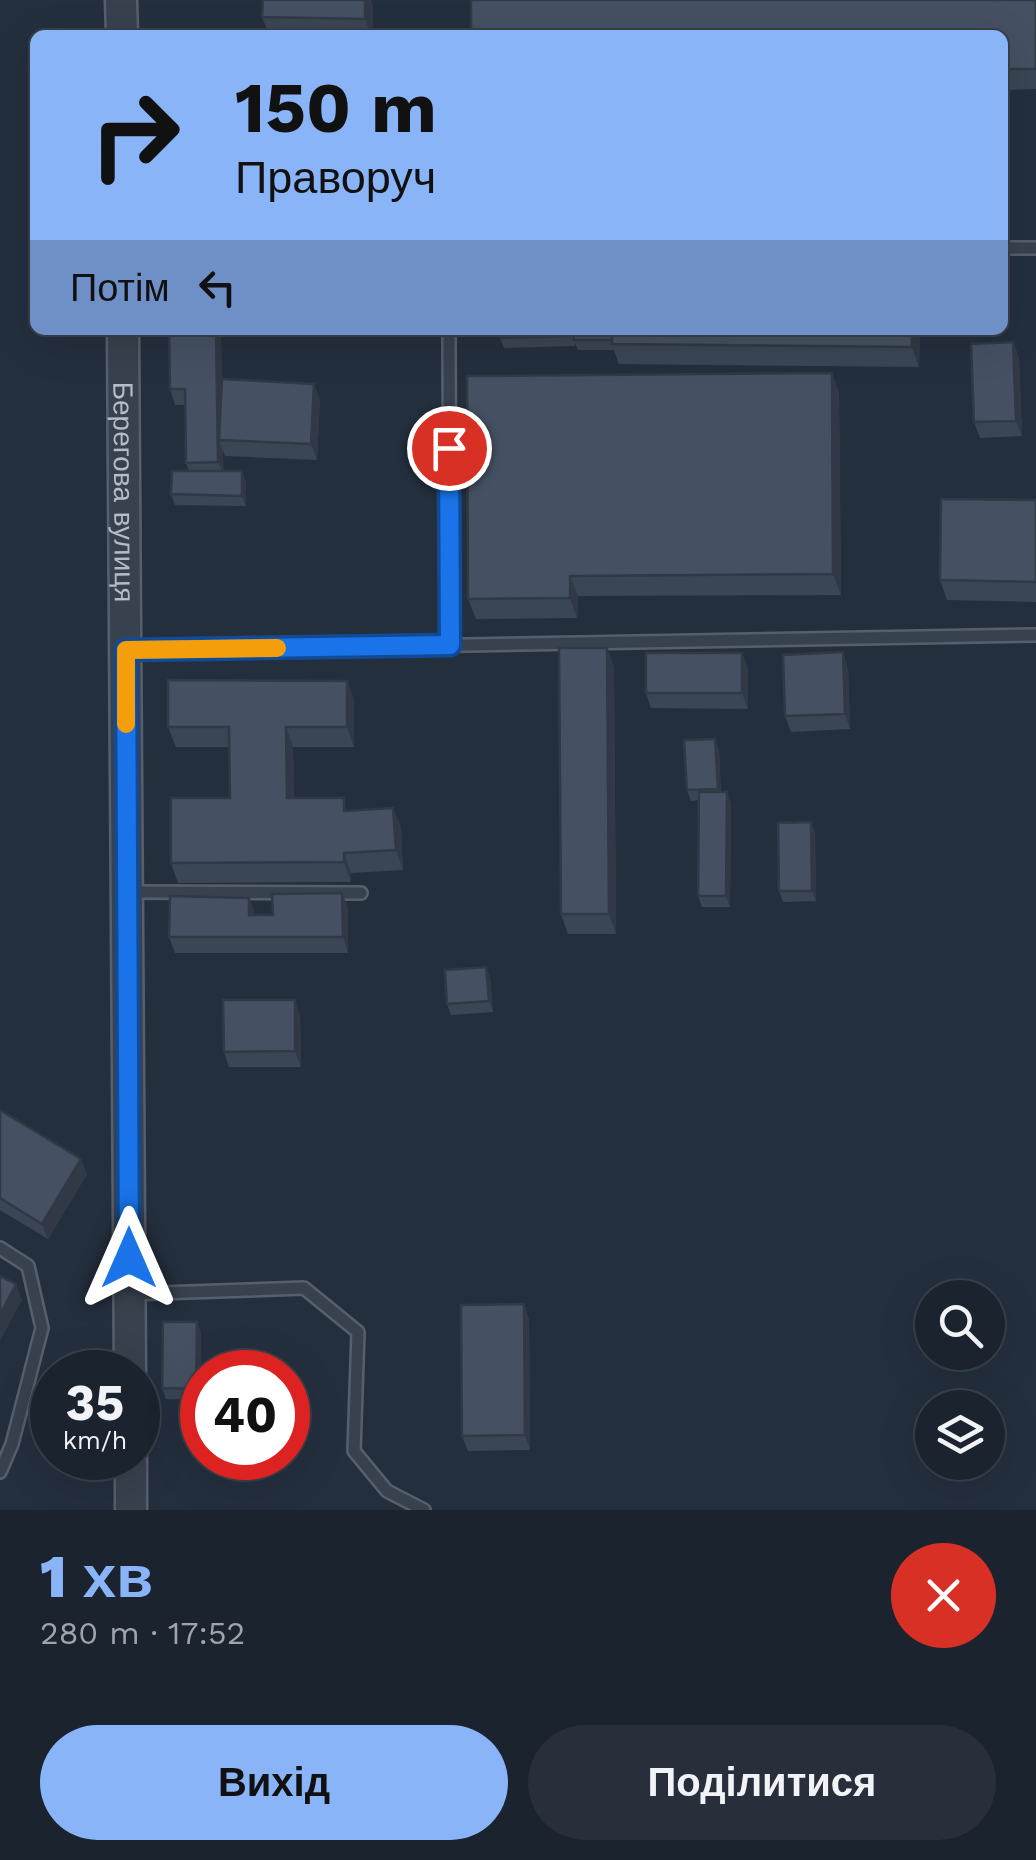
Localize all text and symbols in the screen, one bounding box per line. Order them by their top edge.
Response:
text: 150 m [235,67,437,149]
icon: right [70,70,200,200]
text: Праворуч [235,151,436,204]
icon: left [190,260,245,315]
text: Потім [70,266,170,310]
street label: Берегова вулиця [106,381,141,603]
pin [407,406,492,491]
icon: arrive [422,421,477,476]
position arrow [77,1206,181,1310]
map controls [915,1280,1005,1480]
button: search [915,1280,1005,1370]
speed limit sign: 40 [180,1350,310,1480]
text: 35 [66,1373,124,1432]
button: layers [915,1390,1005,1480]
text: km/h [63,1426,127,1455]
text: 1 хв [40,1541,153,1612]
button: close [891,1543,996,1648]
text: 280 m · 17:52 [40,1614,245,1652]
button: Вихід [40,1725,508,1840]
button: Поділитися [528,1725,996,1840]

